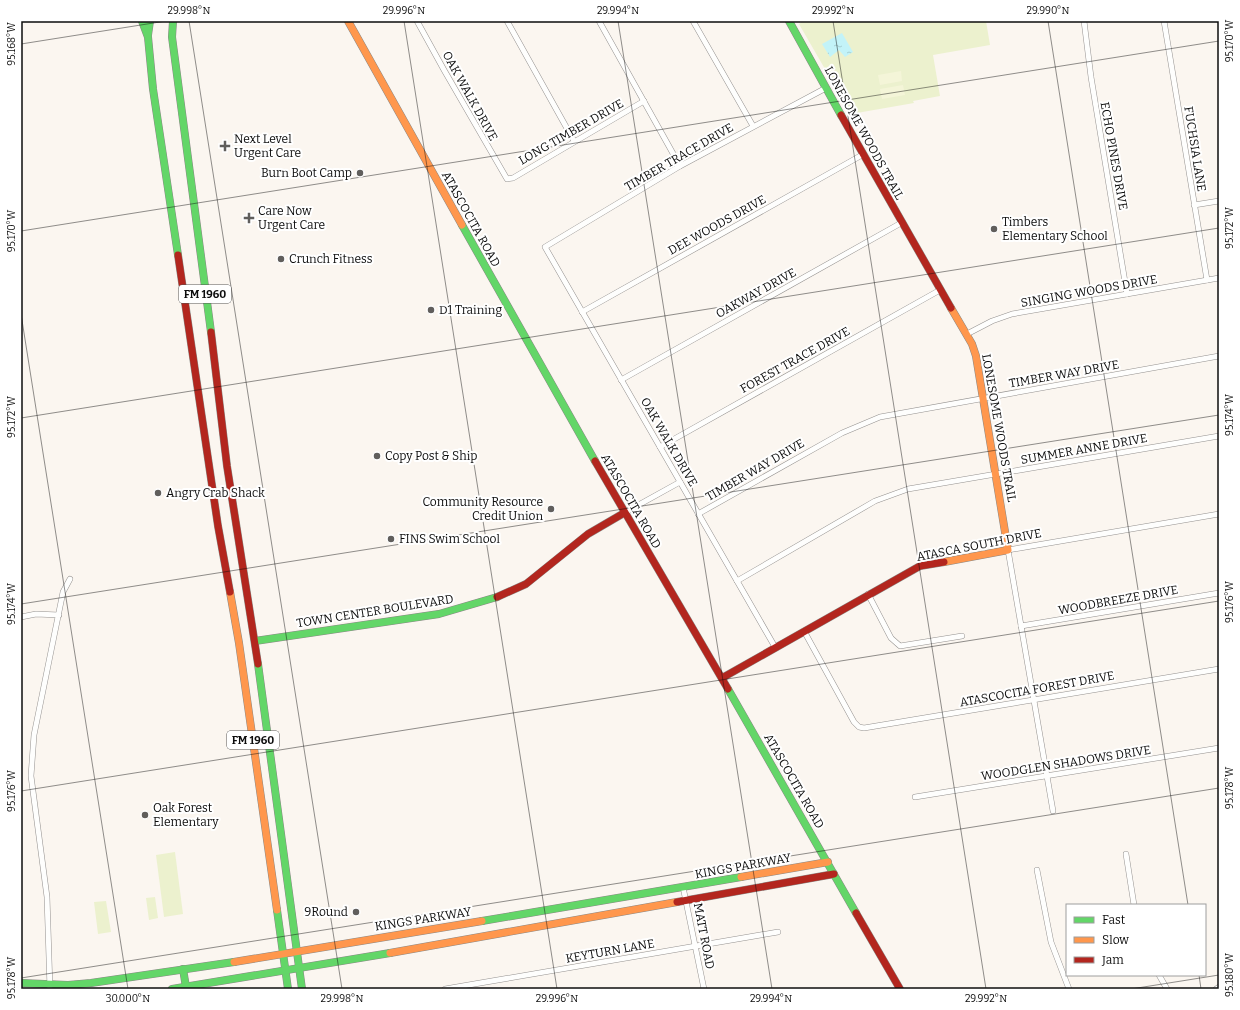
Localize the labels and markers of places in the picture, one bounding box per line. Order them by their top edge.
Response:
place label: Next Level Urgent Care [234,132,301,160]
marker: Next Level Urgent Care [219,140,231,152]
place label: Burn Boot Camp [261,166,352,180]
marker: Burn Boot Camp [355,168,365,178]
place label: Care Now Urgent Care [258,204,325,232]
marker: Care Now Urgent Care [243,212,255,224]
place label: Timbers Elementary School [1002,215,1108,243]
marker: Timbers Elementary School [989,224,999,234]
place label: Crunch Fitness [289,252,373,266]
marker: Crunch Fitness [276,254,286,264]
place label: D1 Training [439,303,502,317]
marker: D1 Training [426,305,436,315]
place label: Copy Post & Ship [385,449,477,463]
marker: Copy Post & Ship [372,451,382,461]
place label: Angry Crab Shack [166,486,265,500]
marker: Angry Crab Shack [153,488,163,498]
place label: Community Resource Credit Union [422,495,543,523]
marker: Community Resource Credit Union [546,504,556,514]
place label: FINS Swim School [399,532,501,546]
marker: FINS Swim School [386,534,396,544]
place label: Oak Forest Elementary [153,801,219,829]
marker: Oak Forest Elementary [140,810,150,820]
place label: 9Round [304,905,348,919]
marker: 9Round [351,907,361,917]

